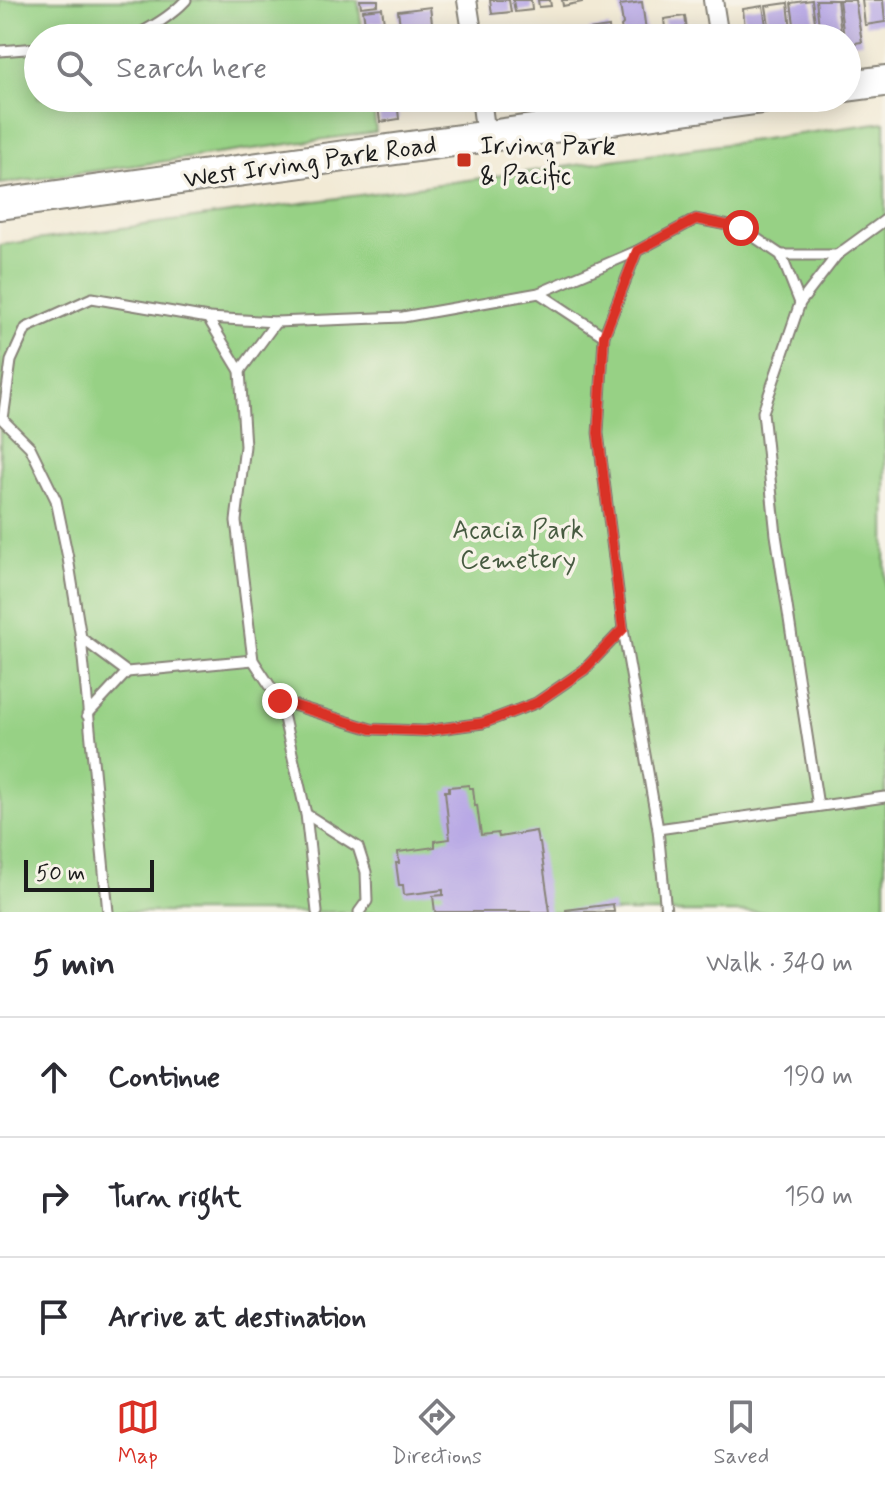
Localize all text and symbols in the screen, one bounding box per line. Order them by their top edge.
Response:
search box [24,24,861,112]
icon: search [52,46,96,90]
text: Search here [116,49,267,88]
street label: West Irving Park Road [182,128,439,198]
place label: Irving Park & Pacific [480,130,616,194]
marker: Irving Park & Pacific [455,151,473,169]
route start [723,210,759,246]
park label: Acacia Park Cemetery [452,514,584,578]
route end [262,683,298,719]
scale bar [24,856,154,892]
text: 50 m [36,860,85,888]
text: 5 min [32,942,115,987]
text: Walk · 340 m [706,947,853,981]
icon: ahead [32,1055,76,1099]
text: Continue [108,1058,220,1097]
text: 190 m [783,1060,853,1094]
icon: right [32,1175,76,1219]
text: Turn right [108,1178,241,1217]
text: 150 m [784,1180,853,1214]
icon: arrive [32,1295,76,1339]
text: Arrive at destination [108,1298,366,1337]
tab: Map [116,1395,160,1471]
tab: Directions [391,1395,482,1471]
tab: Saved [714,1395,769,1471]

